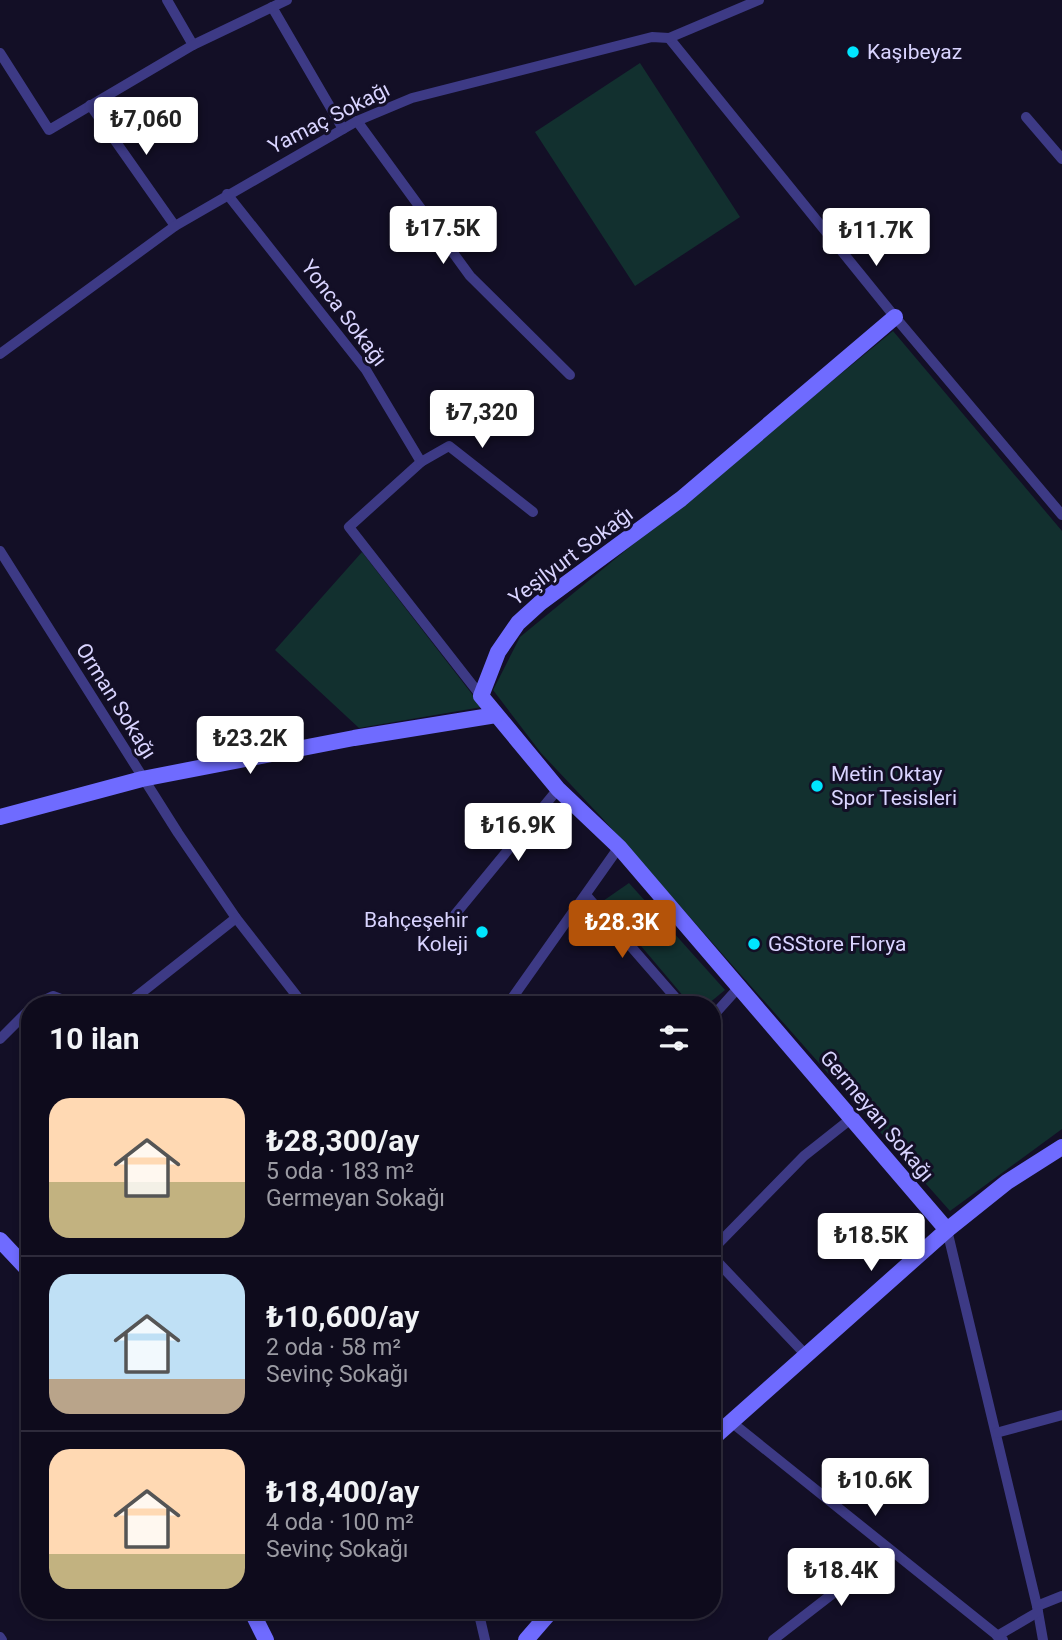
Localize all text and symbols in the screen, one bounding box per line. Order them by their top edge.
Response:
place label: Kaşıbeyaz [867,40,962,64]
marker: Kaşıbeyaz [845,44,861,60]
street label: Yamaç Sokağı [264,77,394,159]
pin: ₺7,060 [89,97,203,157]
text: ₺7,060 [110,106,182,133]
pin: ₺17.5K [386,206,500,266]
pin: ₺11.7K [819,208,933,268]
text: ₺17.5K [406,215,480,242]
text: ₺11.7K [839,217,913,244]
street label: Yonca Sokağı [296,255,392,371]
pin: ₺7,320 [425,391,539,450]
text: ₺7,320 [446,399,518,426]
street label: Yeşilyurt Sokağı [504,502,638,610]
street label: Orman Sokağı [71,639,161,763]
pin: ₺23.2K [193,716,307,776]
text: ₺23.2K [213,725,287,752]
place label: Metin Oktay Spor Tesisleri [831,762,957,810]
marker: Metin Oktay Spor Tesisleri [809,778,825,794]
pin: ₺16.9K [461,804,575,863]
text: ₺16.9K [481,812,555,839]
pin: ₺28.3K [565,900,679,960]
place label: Bahçeşehir Koleji [364,908,468,956]
text: ₺28.3K [585,909,659,936]
marker: Bahçeşehir Koleji [474,924,490,940]
place label: GSStore Florya [768,932,906,956]
marker: GSStore Florya [746,936,762,952]
icon: filters [655,1019,693,1057]
text: 10 ilan [49,1021,140,1056]
street label: Germeyan Sokağı [815,1046,939,1186]
text: ₺28,300/ay [266,1123,419,1158]
icon: home [105,1126,189,1210]
text: 5 oda · 183 m² [266,1158,414,1185]
text: Germeyan Sokağı [266,1185,445,1212]
pin: ₺18.5K [814,1214,928,1273]
text: ₺18.5K [834,1222,908,1249]
text: ₺10,600/ay [266,1299,419,1334]
icon: home [105,1302,189,1386]
text: 2 oda · 58 m² [266,1334,401,1361]
text: Sevinç Sokağı [266,1361,408,1388]
pin: ₺10.6K [818,1458,932,1518]
text: ₺10.6K [838,1467,912,1494]
text: ₺18,400/ay [266,1474,419,1509]
icon: home [105,1477,189,1561]
text: 4 oda · 100 m² [266,1509,414,1536]
text: Sevinç Sokağı [266,1536,408,1563]
pin: ₺18.4K [784,1548,898,1608]
text: ₺18.4K [804,1557,878,1584]

